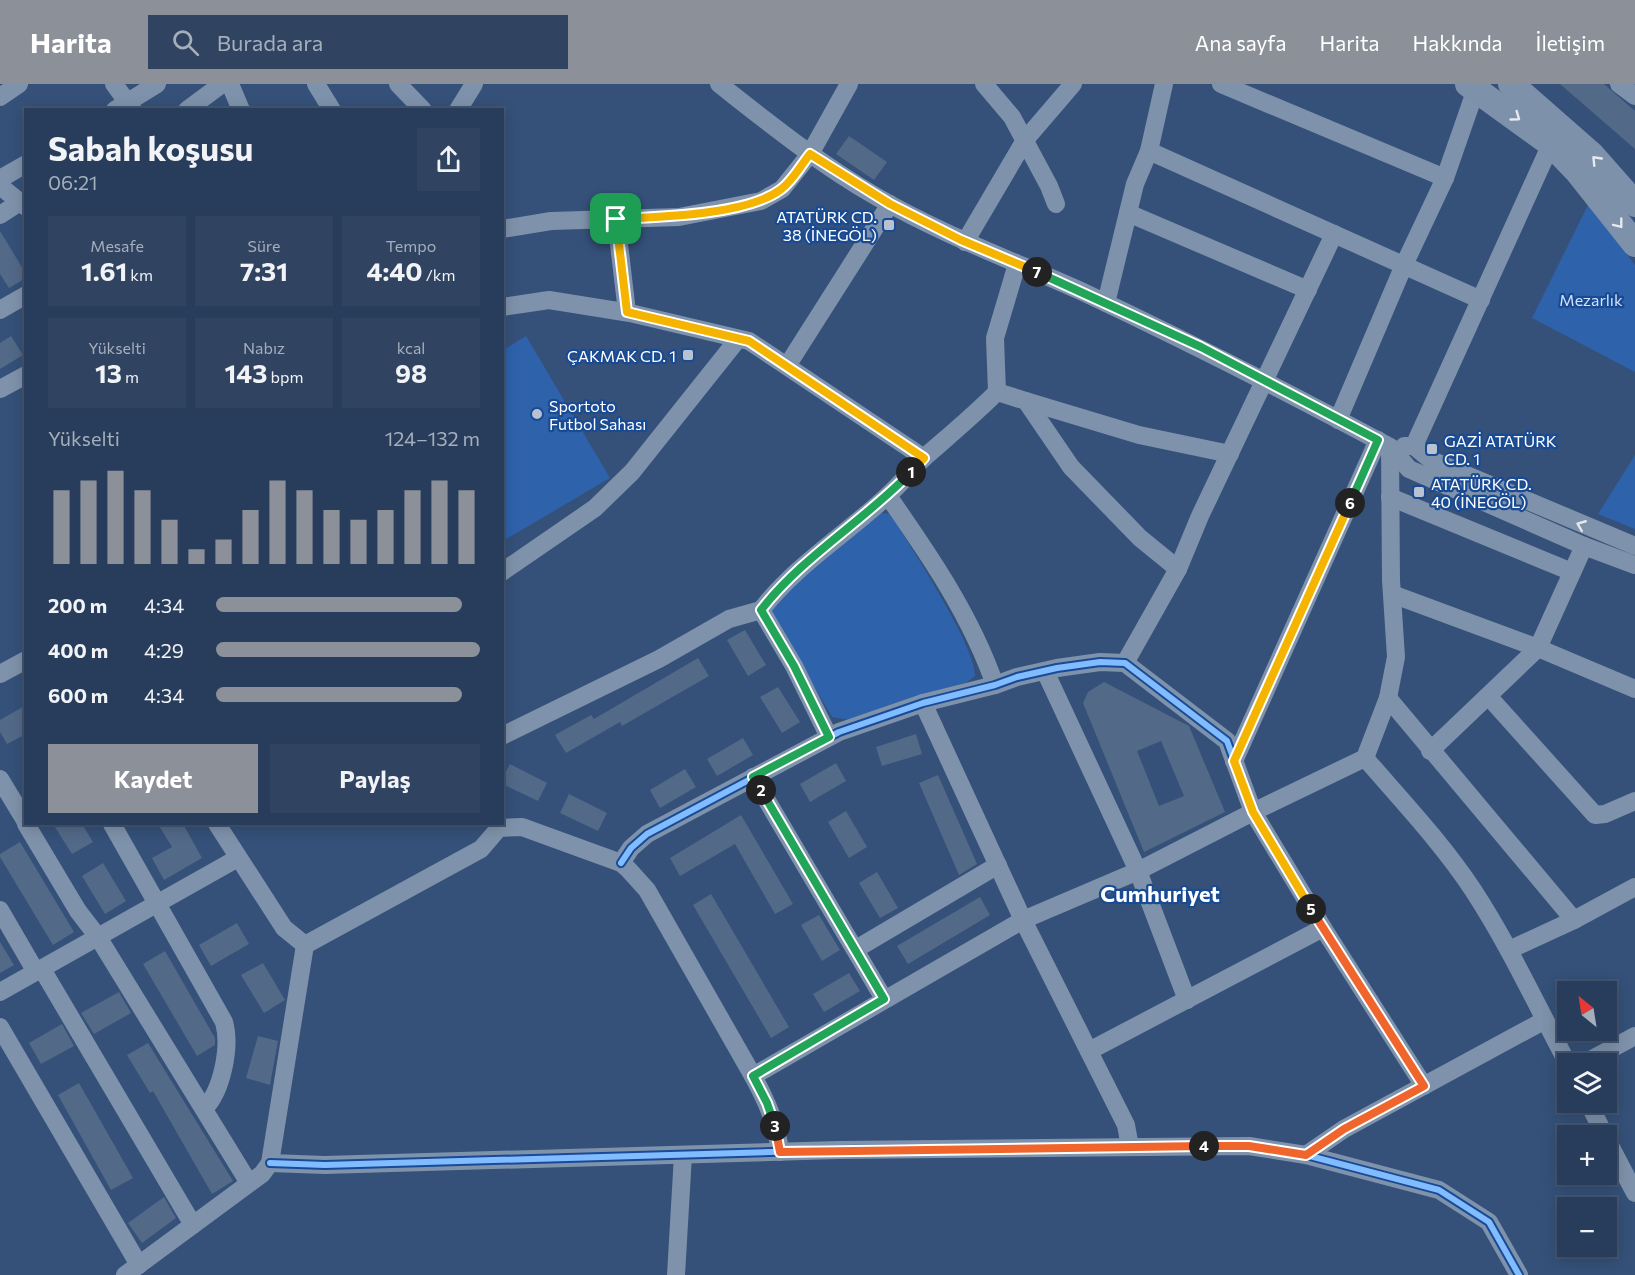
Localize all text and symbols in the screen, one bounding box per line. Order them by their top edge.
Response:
search box [148,15,568,69]
text: Harita [30,25,112,59]
icon: search [169,26,202,59]
text: Burada ara [217,29,323,56]
text: Ana sayfa [1195,30,1286,55]
text: Harita [1319,30,1380,55]
text: Hakkında [1413,30,1503,55]
text: İletişim [1536,30,1605,55]
one-way arrow [1509,110,1520,121]
text: Sabah koşusu [48,127,253,168]
button: share [417,128,480,191]
one-way arrow [1593,156,1604,167]
text: 06:21 [48,170,98,194]
pin [590,193,641,244]
icon: arrive [599,202,632,235]
place label: ATATÜRK CD. 38 (İNEGÖL) [776,207,877,244]
one-way arrow [1612,217,1623,228]
marker: ATATÜRK CD. 38 (İNEGÖL) [882,218,896,232]
text: Mesafe [90,236,144,255]
text: Süre [248,236,280,255]
text: Tempo [386,236,436,255]
text: 1.61 [81,255,127,286]
text: 7:31 [240,255,288,286]
text: 4:40 [367,255,423,286]
pin: 7 [1022,257,1052,287]
text: 7 [1033,262,1041,281]
text: km [127,265,153,284]
text: /km [423,265,455,284]
park label: Mezarlık [1559,290,1623,309]
text: Yükselti [88,338,146,357]
text: Nabız [243,338,285,357]
text: kcal [397,338,425,357]
place label: ÇAKMAK CD. 1 [567,346,676,365]
marker: ÇAKMAK CD. 1 [681,348,695,362]
text: 13 [95,357,122,388]
text: 143 [225,357,267,388]
text: 98 [395,357,427,388]
text: m [122,367,139,386]
text: bpm [267,367,303,386]
place label: Sportoto Futbol Sahası [549,396,646,433]
marker: Sportoto Futbol Sahası [530,407,544,421]
text: Yükselti [48,426,120,450]
text: 124–132 m [385,426,480,450]
place label: GAZİ ATATÜRK CD. 1 [1444,431,1557,468]
marker: GAZİ ATATÜRK CD. 1 [1425,442,1439,456]
pin: 1 [896,457,926,487]
text: 1 [907,462,915,481]
place label: ATATÜRK CD. 40 (İNEGÖL) [1431,474,1532,511]
marker: ATATÜRK CD. 40 (İNEGÖL) [1412,485,1426,499]
pin: 6 [1335,488,1365,518]
text: 6 [1345,493,1355,512]
one-way arrow [1576,519,1586,532]
text: 200 m [48,593,107,617]
text: 4:34 [144,593,184,617]
text: 400 m [48,638,108,662]
text: 4:29 [144,638,184,662]
text: 600 m [48,683,108,707]
text: 4:34 [144,683,184,707]
button: Kaydet [48,744,258,813]
button: Paylaş [270,744,480,813]
pin: 2 [746,775,776,805]
text: 2 [756,780,766,799]
district label: Cumhuriyet [1100,880,1220,907]
pin: 5 [1296,894,1326,924]
text: 5 [1306,899,1316,918]
north arrow [1557,981,1617,1041]
map controls [1557,981,1617,1257]
button: layers [1557,1053,1617,1113]
pin: 3 [760,1111,790,1141]
text: 3 [770,1116,780,1135]
button: + [1557,1125,1617,1185]
pin: 4 [1189,1131,1219,1161]
text: 4 [1199,1136,1209,1155]
button: − [1557,1197,1617,1257]

